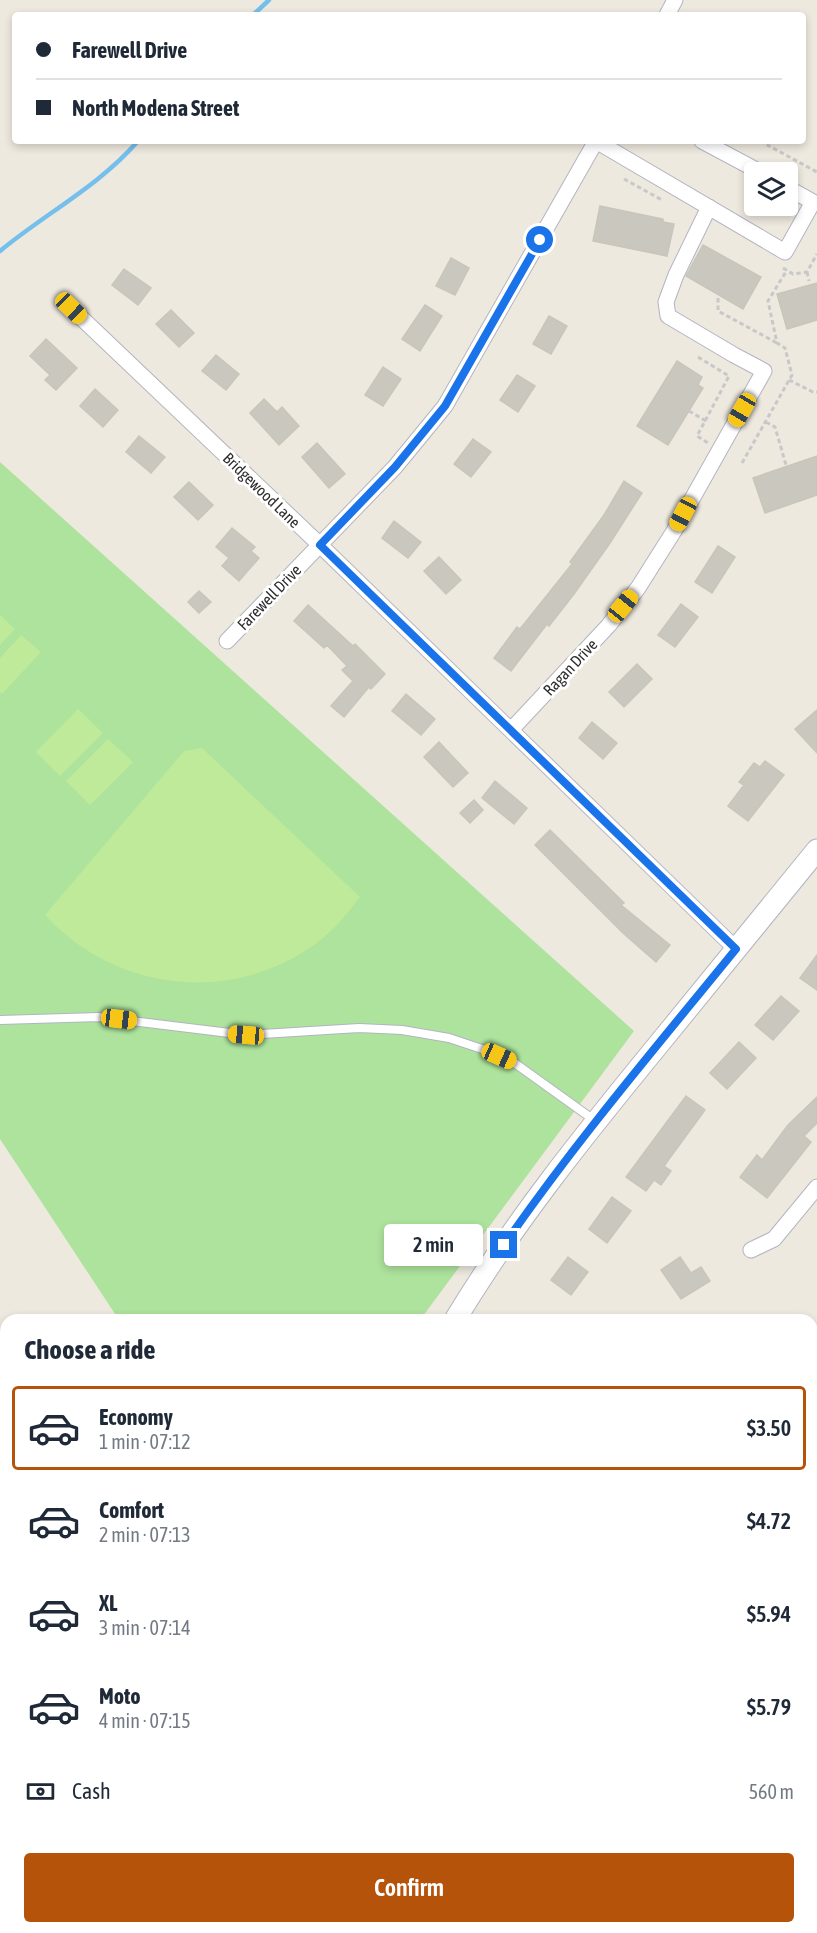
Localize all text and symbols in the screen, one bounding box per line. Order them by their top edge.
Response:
text: Farewell Drive [72,37,187,63]
text: North Modena Street [72,95,239,121]
map controls [744,162,798,216]
button: layers [744,162,798,216]
route start [526,226,553,253]
car [52,289,90,327]
car [725,390,759,430]
street label: Bridgewood Lane [219,449,304,532]
car [667,494,699,534]
street label: Farewell Drive [233,561,305,633]
car [605,586,641,626]
street label: Ragan Drive [539,635,601,700]
car [100,1008,138,1030]
car [227,1024,265,1046]
car [479,1040,519,1072]
callout: 2 min [384,1224,483,1266]
route end [490,1231,517,1258]
text: 2 min [413,1233,454,1256]
text: Choose a ride [24,1334,156,1365]
icon: car [27,1401,81,1455]
text: Economy [99,1404,173,1430]
text: $3.50 [747,1415,791,1441]
text: 1 min · 07:12 [99,1430,191,1453]
icon: car [27,1494,81,1548]
text: Comfort [99,1497,164,1523]
text: $4.72 [747,1508,791,1534]
text: 2 min · 07:13 [99,1523,191,1546]
icon: car [27,1587,81,1641]
text: XL [99,1590,117,1616]
text: $5.94 [747,1601,791,1627]
text: 3 min · 07:14 [99,1616,191,1639]
icon: car [27,1680,81,1734]
text: Moto [99,1683,141,1709]
text: $5.79 [747,1694,791,1720]
text: 4 min · 07:15 [99,1709,191,1732]
icon: cash [24,1775,57,1808]
text: Cash [72,1778,111,1804]
text: 560 m [749,1780,794,1803]
button: Confirm [24,1853,794,1922]

